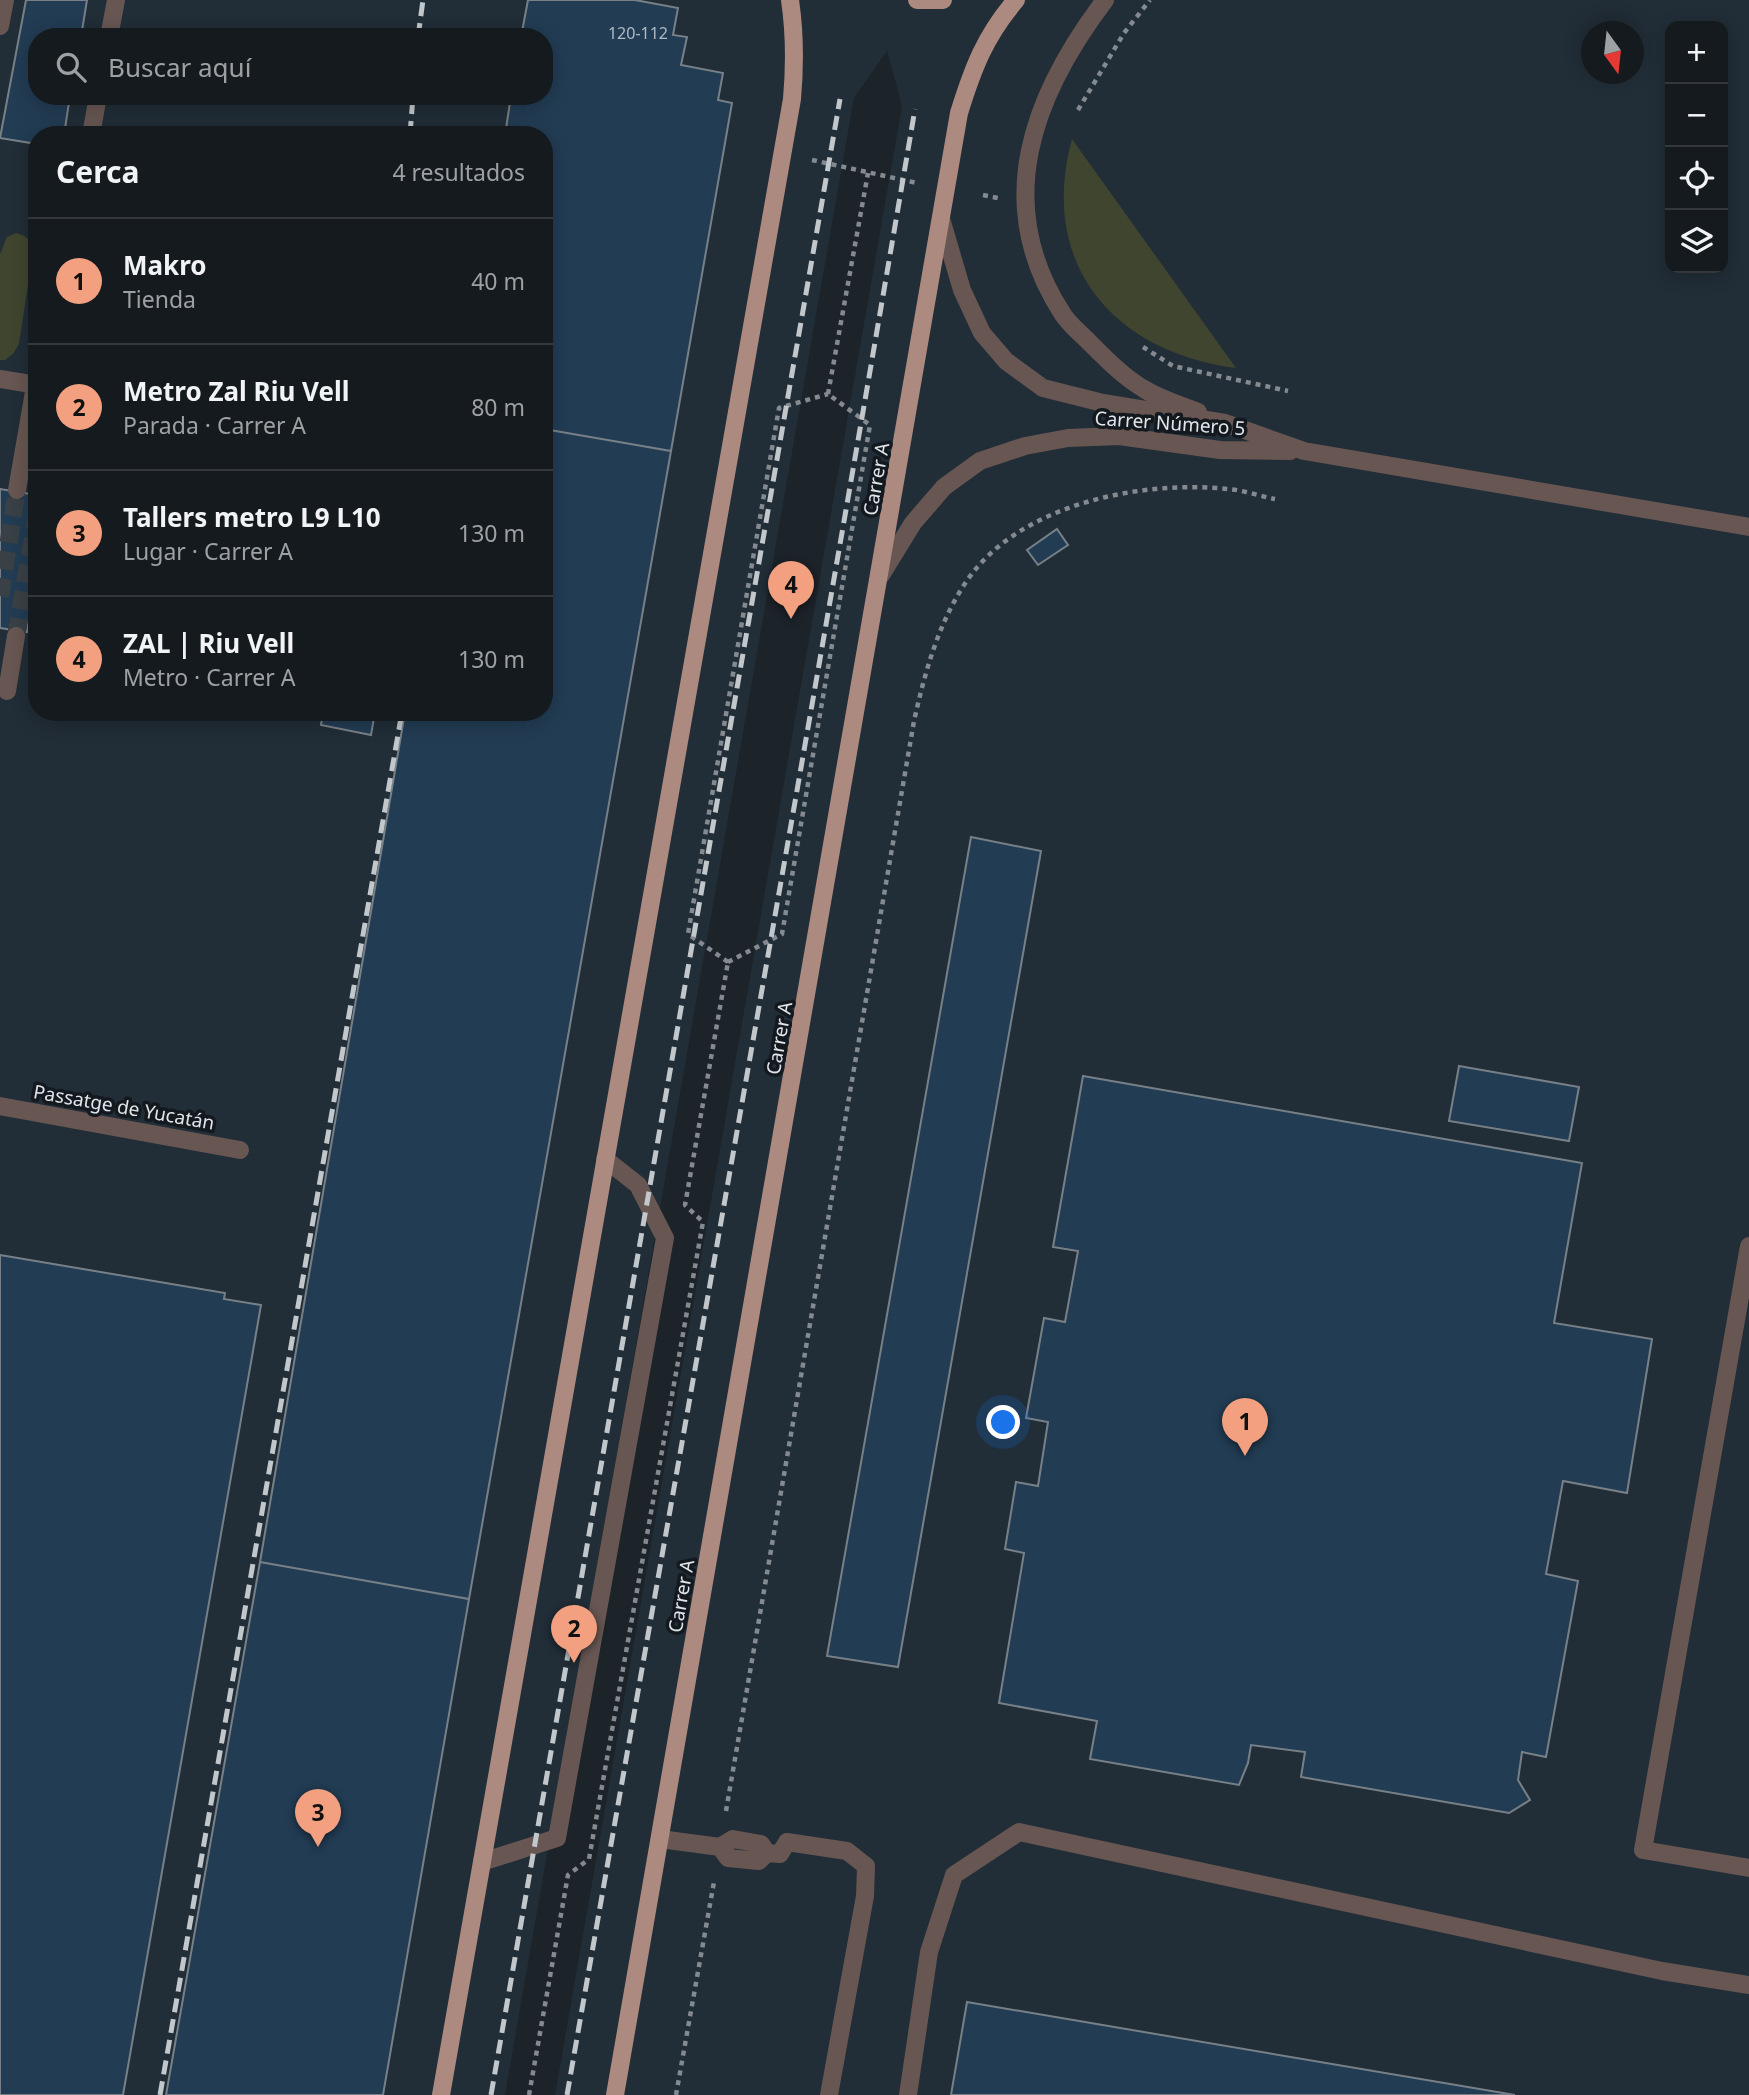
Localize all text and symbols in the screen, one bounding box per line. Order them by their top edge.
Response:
north arrow [1581,21,1644,84]
map controls [1665,21,1728,273]
button: + [1665,21,1728,84]
house number: 120-112 [608,22,668,44]
search box [28,28,553,105]
icon: search [52,48,90,86]
text: Buscar aquí [108,49,251,85]
button: − [1665,84,1728,147]
button: locate [1665,147,1728,210]
text: Cerca [56,151,139,192]
text: 4 resultados [392,156,525,188]
button: layers [1665,210,1728,273]
text: Makro [123,247,207,283]
text: 1 [72,265,86,297]
text: 40 m [471,265,525,297]
text: Tienda [123,283,196,315]
text: Metro Zal Riu Vell [123,373,349,409]
text: 2 [72,391,86,423]
text: 80 m [471,391,525,423]
street label: Carrer Número 5 [1094,405,1246,441]
text: Parada · Carrer A [123,409,306,441]
street label: Carrer A [857,440,895,518]
text: Tallers metro L9 L10 [123,499,381,535]
text: 3 [72,517,86,549]
text: 130 m [458,517,525,549]
text: Lugar · Carrer A [123,535,293,567]
pin: 4 [768,561,814,619]
text: ZAL | Riu Vell [123,625,294,661]
text: 4 [72,643,86,675]
text: 130 m [458,643,525,675]
text: Metro · Carrer A [123,661,295,693]
street label: Carrer A [760,999,798,1077]
street label: Passatge de Yucatán [31,1078,217,1136]
pin: 1 [1222,1398,1268,1456]
your location [986,1405,1020,1439]
street label: Carrer A [662,1557,700,1635]
pin: 2 [551,1605,597,1663]
pin: 3 [295,1789,341,1847]

